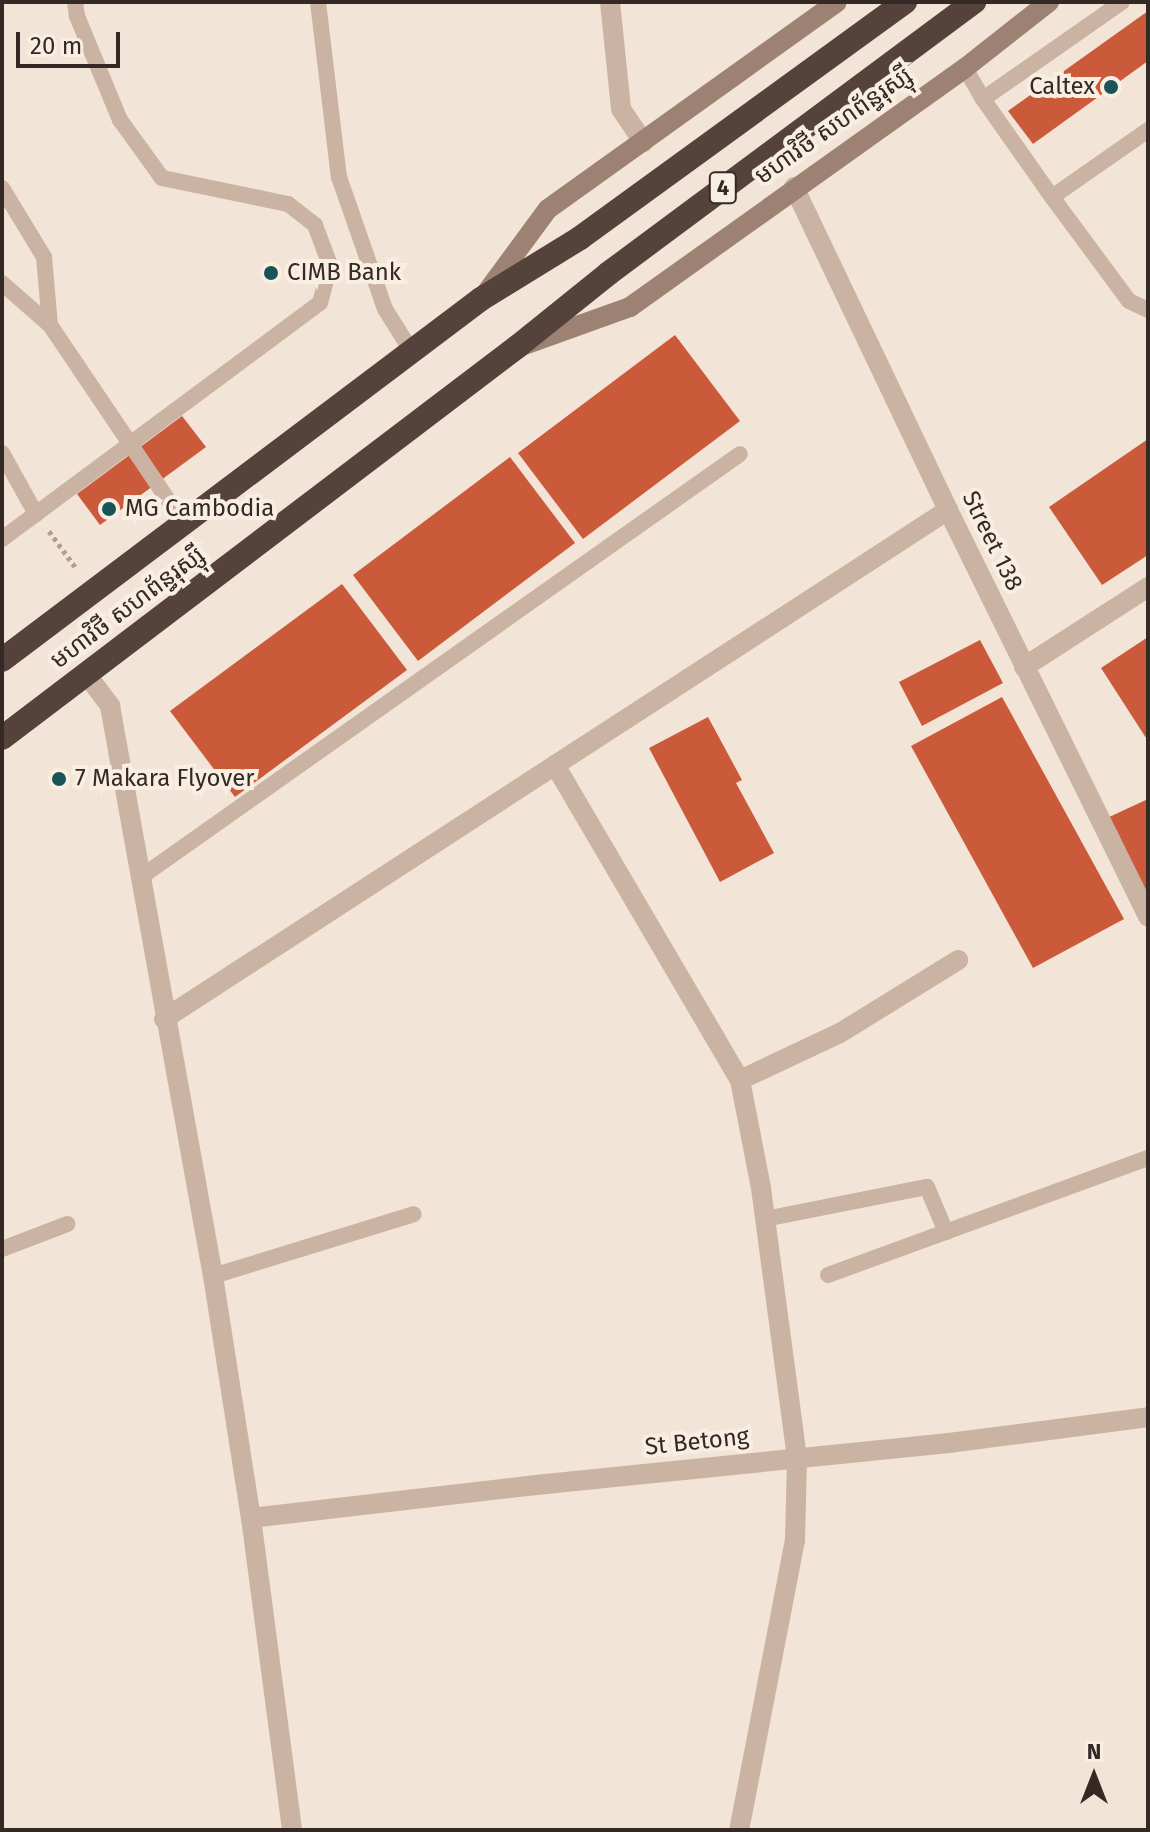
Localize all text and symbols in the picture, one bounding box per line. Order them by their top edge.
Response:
scale bar [20,16,124,66]
text: 20 m [30,32,82,60]
street label: មហាវិថី សហព័ន្ធរុស្ស៊ី [750,61,918,191]
place label: Caltex [1029,73,1095,101]
marker: Caltex [1102,78,1120,96]
road number: 4 [707,170,739,206]
place label: CIMB Bank [287,259,401,287]
marker: CIMB Bank [262,264,280,282]
street label: Street 138 [956,487,1028,595]
place label: MG Cambodia [125,495,274,523]
marker: MG Cambodia [100,500,118,518]
street label: មហាវិថី សហព័ន្ធរុស្ស៊ី [45,541,211,675]
place label: 7 Makara Flyover [75,765,255,793]
marker: 7 Makara Flyover [50,770,68,788]
street label: St Betong [643,1422,751,1462]
north arrow [1054,1736,1134,1816]
text: N [1087,1738,1101,1765]

